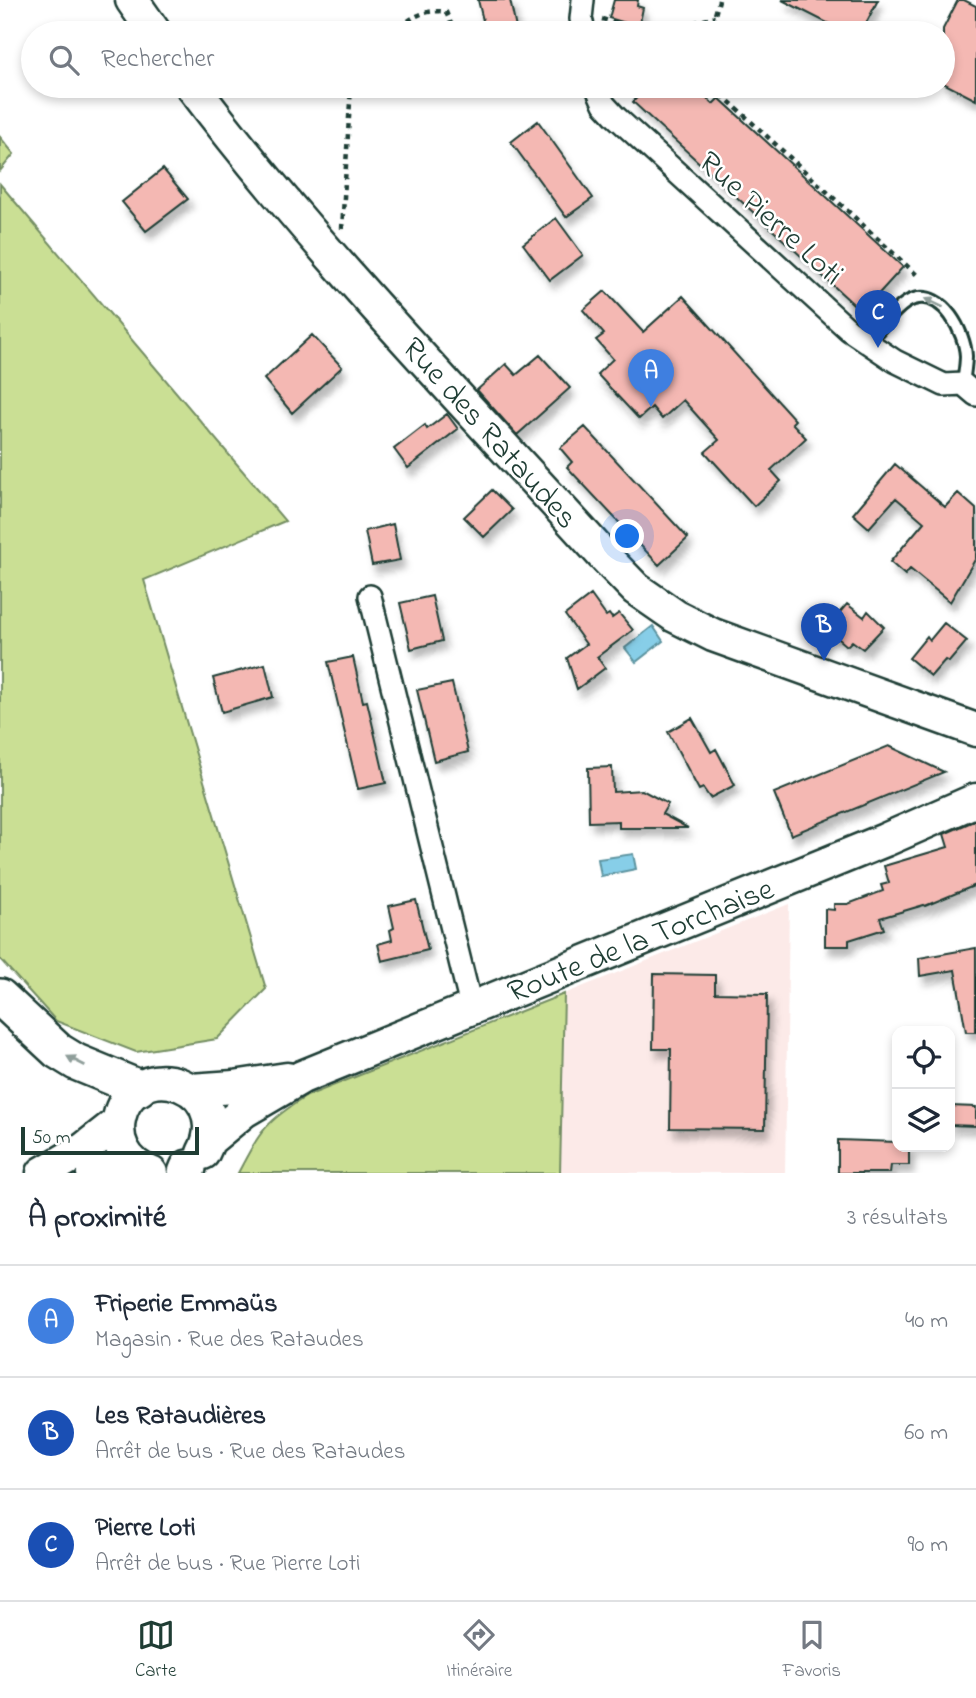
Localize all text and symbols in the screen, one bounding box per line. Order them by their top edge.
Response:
search box [21,21,955,98]
icon: search [45,41,83,79]
text: Rechercher [101,41,214,79]
street label: Rue Pierre Loti [686,141,853,298]
pin: C [855,290,901,348]
one-way arrow [924,297,945,309]
street label: Rue des Rataudes [389,328,588,541]
pin: A [628,349,674,407]
your location [610,519,644,553]
pin: B [801,603,847,661]
street label: Route de la Torchaise [501,867,782,1017]
map controls [892,1026,955,1152]
button: locate [892,1026,955,1089]
one-way arrow [66,1055,86,1066]
button: layers [892,1089,955,1152]
scale bar [21,1124,200,1156]
text: 50 m [32,1125,71,1152]
text: À proximité [28,1197,166,1241]
text: 3 résultats [847,1202,948,1235]
text: Friperie Emmaüs [95,1286,277,1324]
text: A [44,1305,58,1338]
text: 40 m [905,1305,948,1338]
text: Magasin · Rue des Rataudes [95,1324,364,1357]
text: Les Rataudières [95,1398,266,1436]
text: B [43,1417,59,1450]
text: 60 m [904,1417,948,1450]
text: Arrêt de bus · Rue des Rataudes [95,1436,405,1469]
text: Pierre Loti [95,1510,196,1548]
text: C [45,1529,57,1562]
text: 90 m [908,1529,948,1562]
text: Arrêt de bus · Rue Pierre Loti [95,1548,360,1581]
tab: Carte [135,1616,176,1685]
tab: Itinéraire [446,1616,512,1685]
tab: Favoris [782,1616,841,1685]

